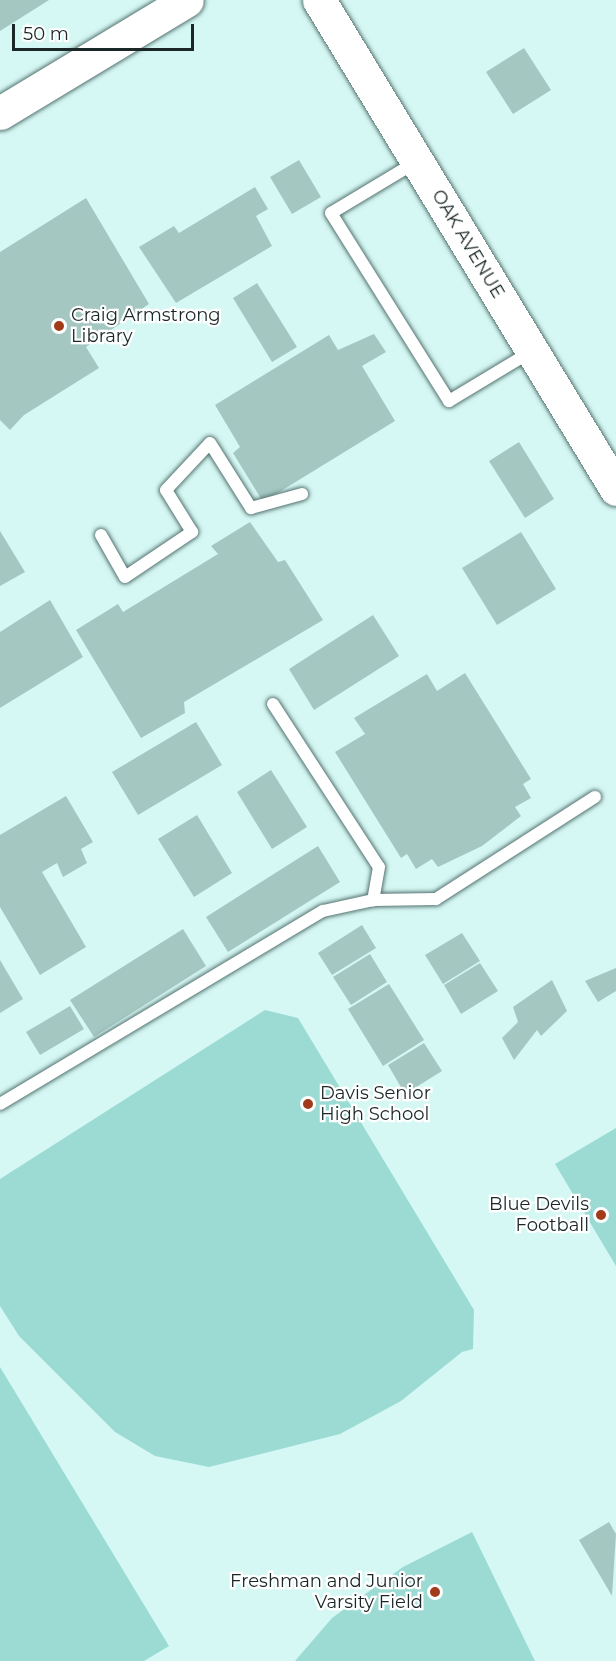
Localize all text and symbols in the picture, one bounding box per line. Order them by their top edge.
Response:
scale bar [15,12,196,50]
text: 50 m [23,23,69,45]
street label: OAK AVENUE [427,186,509,302]
place label: Craig Armstrong Library [71,305,221,348]
marker: Craig Armstrong Library [52,319,66,333]
place label: Davis Senior High School [320,1083,431,1126]
marker: Davis Senior High School [301,1097,315,1111]
place label: Blue Devils Football [489,1194,589,1236]
marker: Blue Devils Football [594,1208,608,1222]
place label: Freshman and Junior Varsity Field [230,1571,423,1614]
marker: Freshman and Junior Varsity Field [428,1585,442,1599]

